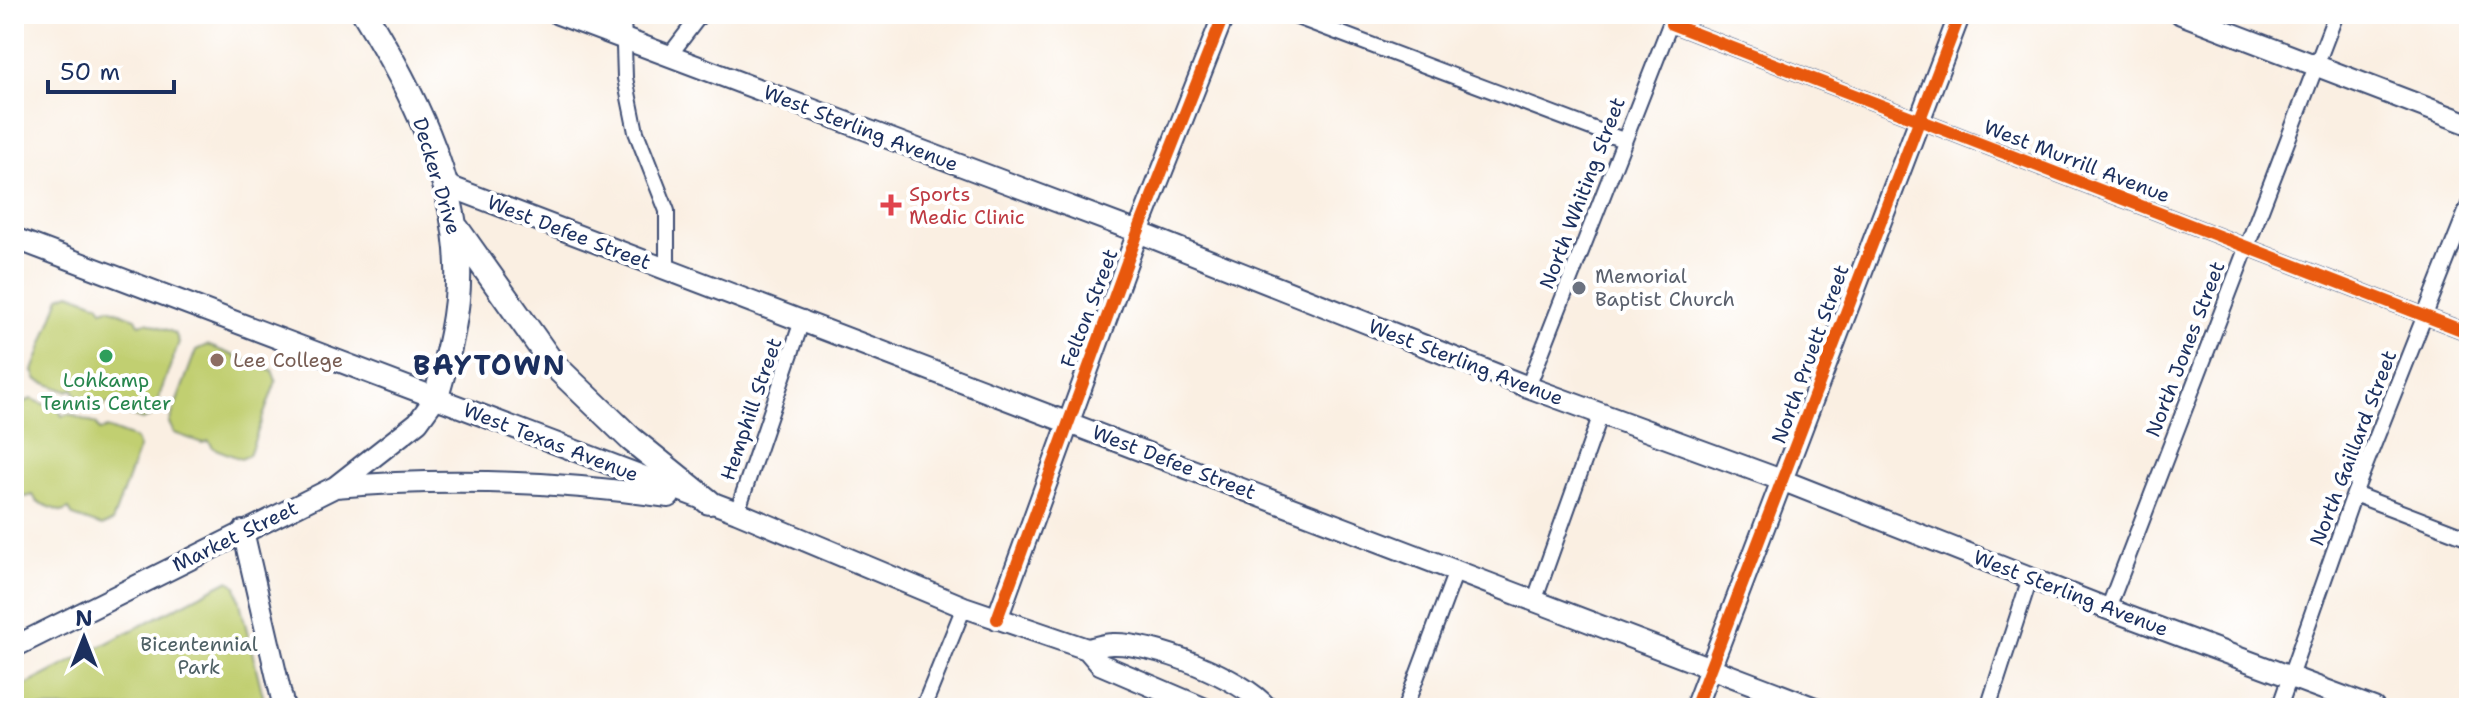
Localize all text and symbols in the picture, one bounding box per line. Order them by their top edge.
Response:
scale bar [48,44,174,94]
text: 50 m [60,56,120,88]
street label: West Sterling Avenue [760,79,962,177]
street label: North Whiting Street [1533,93,1631,293]
street label: West Murrill Avenue [1980,113,2174,209]
street label: Decker Drive [407,114,467,238]
place label: Sports Medic Clinic [909,181,1025,230]
street label: West Defee Street [483,189,655,275]
marker: Sports Medic Clinic [880,194,902,216]
street label: Felton Street [1054,245,1124,371]
street label: North Jones Street [2140,257,2230,441]
street label: North Pruett Street [1765,261,1855,447]
place label: Memorial Baptist Church [1595,263,1735,312]
marker: Memorial Baptist Church [1570,279,1588,297]
street label: West Sterling Avenue [1365,313,1567,411]
street label: Hemphill Street [714,334,788,484]
district label: BAYTOWN [413,346,567,384]
street label: North Gaillard Street [2304,346,2402,550]
marker: Lohkamp Tennis Center [97,347,115,365]
place label: Lee College [233,347,343,373]
marker: Lee College [208,351,226,369]
place label: Lohkamp Tennis Center [41,367,171,416]
street label: West Texas Avenue [460,397,642,487]
street label: West Defee Street [1088,419,1260,505]
street label: Market Street [168,494,302,578]
street label: West Sterling Avenue [1970,544,2172,642]
north arrow [44,598,124,678]
text: N [75,604,93,633]
park label: Bicentennial Park [140,631,258,680]

